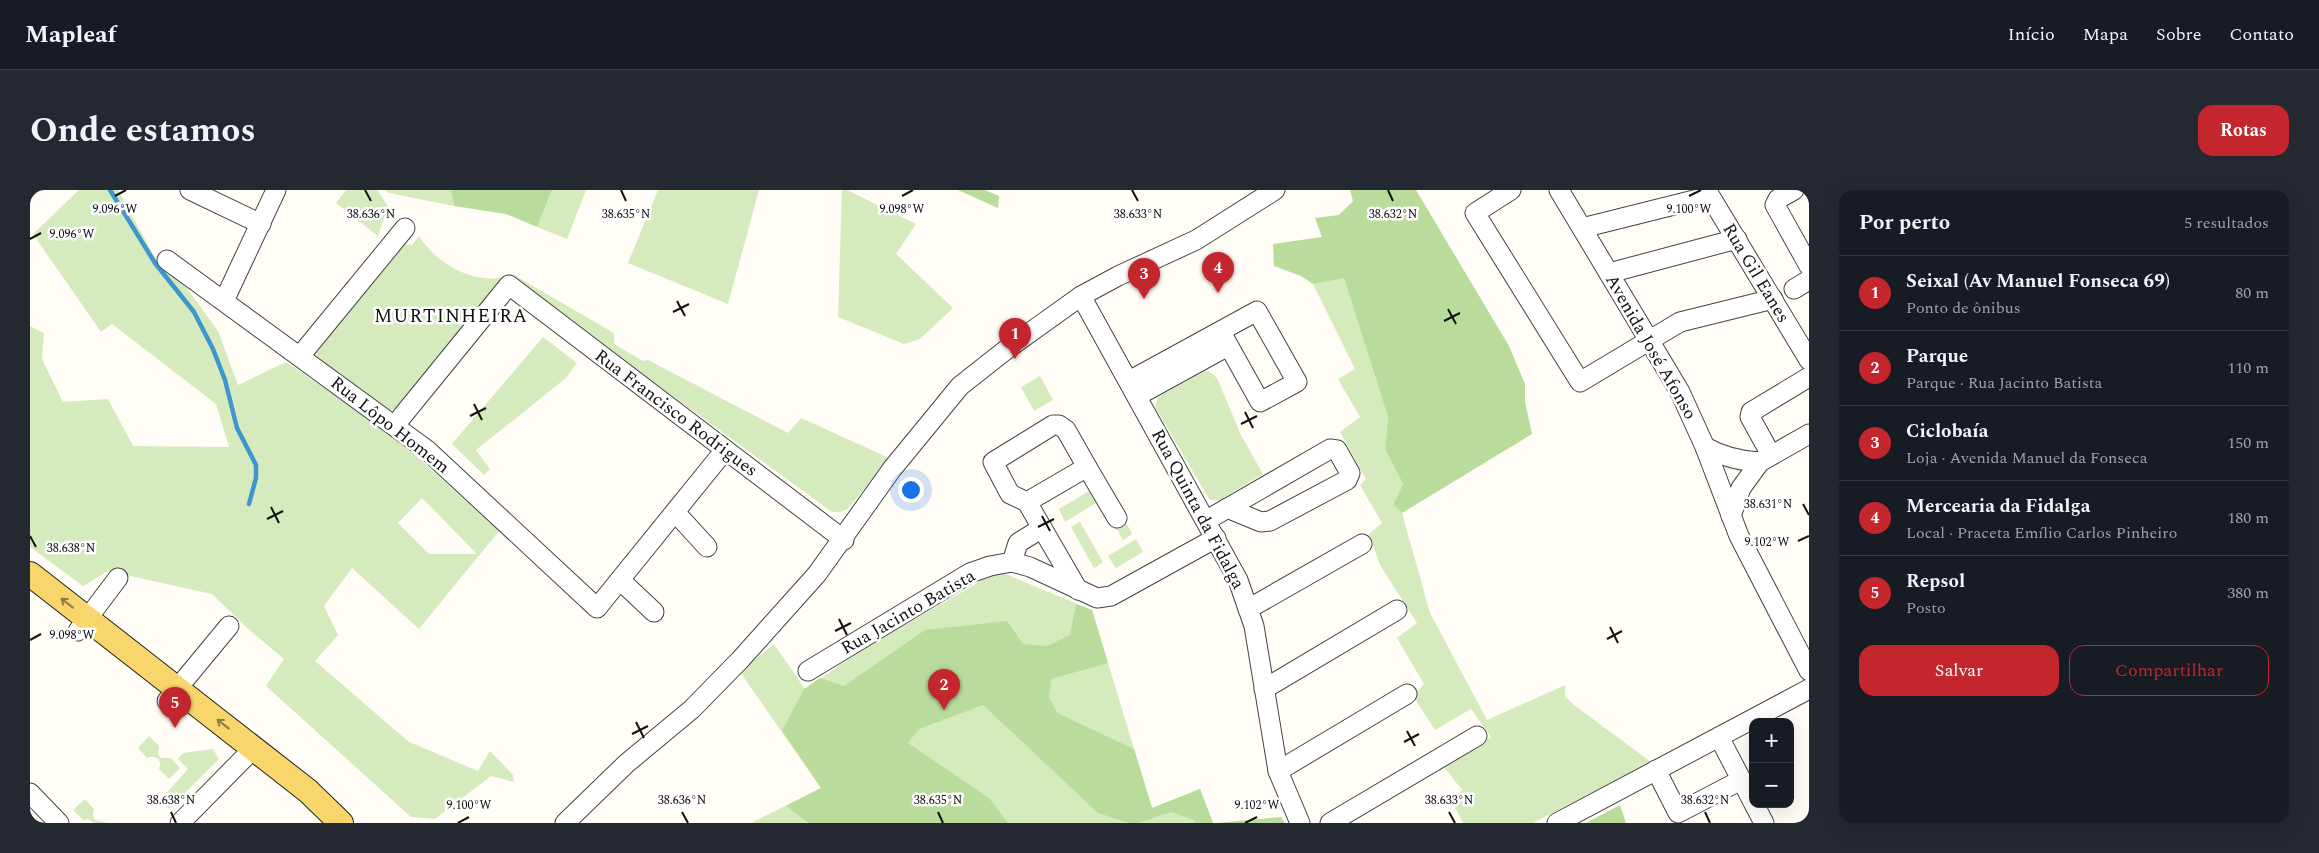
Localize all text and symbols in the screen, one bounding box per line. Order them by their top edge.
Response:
text: Mapleaf [25,17,116,53]
text: Início [2008,21,2055,48]
text: Mapa [2083,21,2128,48]
text: Sobre [2156,21,2201,48]
text: Contato [2229,21,2294,48]
text: Onde estamos [30,104,256,157]
button: Rotas [2198,105,2289,156]
text: 9.096°W [93,200,138,219]
text: 9.098°W [880,200,925,219]
text: 9.100°W [1667,200,1712,219]
text: 38.636°N [347,205,395,224]
text: 38.635°N [602,205,650,224]
text: 38.633°N [1114,205,1162,224]
text: 38.632°N [1369,205,1417,224]
text: Por perto [1859,207,1950,239]
text: 5 resultados [2184,211,2269,235]
street label: Rua Gil Eanes [1716,218,1796,328]
text: 9.096°W [50,225,95,244]
pin: 4 [1202,252,1234,293]
pin: 3 [1128,258,1160,299]
text: Seixal (Av Manuel Fonseca 69) [1906,267,2170,296]
street label: Avenida José Afonso [1598,269,1704,425]
text: 1 [1871,281,1879,305]
text: 80 m [2235,281,2269,305]
text: Ponto de ônibus [1906,296,2021,320]
district label: MURTINHEIRA [374,302,528,331]
pin: 1 [999,318,1031,359]
text: Parque [1906,342,1968,371]
street label: Rua Francisco Rodrigues [589,343,763,483]
text: 2 [1871,356,1879,380]
text: 110 m [2227,356,2269,380]
street label: Rua Lôpo Homem [325,370,455,480]
text: Parque · Rua Jacinto Batista [1906,371,2102,395]
text: Ciclobaía [1906,417,1988,446]
street label: Rua Quinta da Fidalga [1144,424,1252,594]
text: 3 [1871,431,1879,455]
text: 150 m [2227,431,2269,455]
text: Loja · Avenida Manuel da Fonseca [1906,446,2148,470]
your location [898,477,924,503]
text: Mercearia da Fidalga [1906,492,2091,521]
text: 38.631°N [1744,495,1792,514]
text: 4 [1871,506,1879,530]
text: 180 m [2227,506,2269,530]
text: Local · Praceta Emílio Carlos Pinheiro [1906,521,2177,545]
text: 9.102°W [1745,533,1790,552]
text: 38.638°N [47,539,95,558]
street label: Rua Jacinto Batista [836,562,980,662]
text: Repsol [1906,567,1965,596]
text: 5 [1871,581,1879,605]
text: 380 m [2227,581,2269,605]
text: Posto [1906,596,1946,620]
one-way arrow [61,597,74,608]
text: 9.098°W [50,626,95,645]
button: Salvar [1859,645,2059,696]
button: Compartilhar [2069,645,2269,696]
pin: 2 [928,669,960,710]
pin: 5 [159,687,191,728]
map controls [1749,718,1794,808]
button: + [1749,718,1794,763]
one-way arrow [216,719,230,729]
button: − [1749,763,1794,808]
text: 38.638°N [147,791,195,810]
text: 38.636°N [658,791,706,810]
text: 38.635°N [914,791,962,810]
text: 38.633°N [1425,791,1473,810]
text: 38.632°N [1681,791,1729,810]
text: 9.100°W [447,796,492,815]
text: 9.102°W [1235,796,1280,815]

